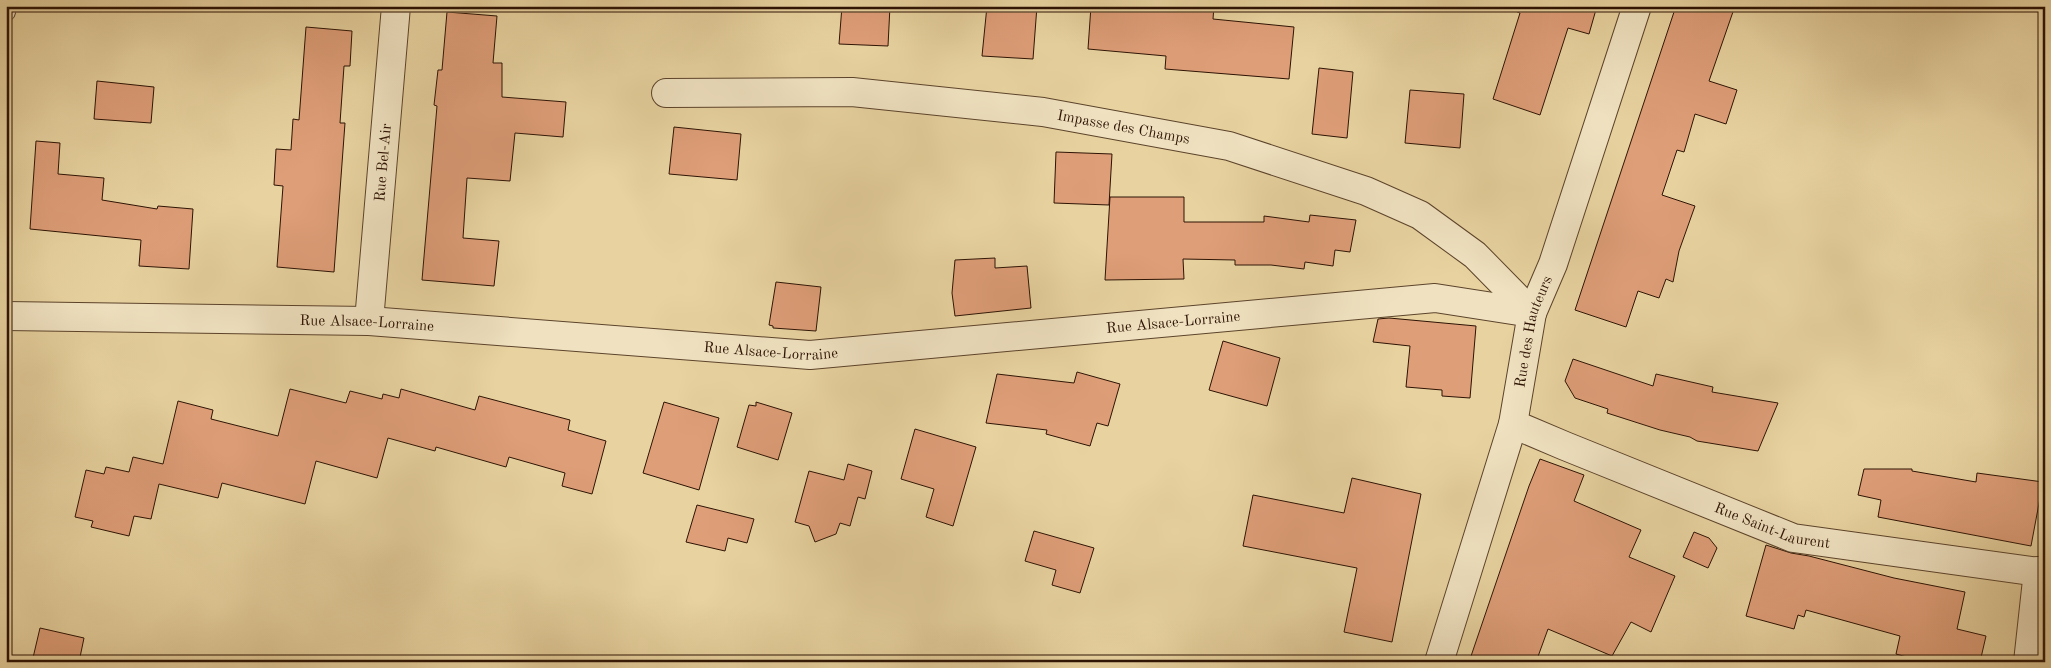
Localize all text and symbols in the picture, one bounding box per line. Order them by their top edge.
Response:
street label: Impasse des Champs [1056,109,1191,148]
street label: Rue Bel-Air [373,123,395,202]
street label: Rue des Hauteurs [1513,274,1556,389]
street label: Rue Alsace-Lorraine [1106,310,1241,337]
street label: Rue Alsace-Lorraine [300,314,435,335]
street label: Rue Alsace-Lorraine [703,341,839,364]
street label: Rue Saint-Laurent [1712,501,1831,552]

